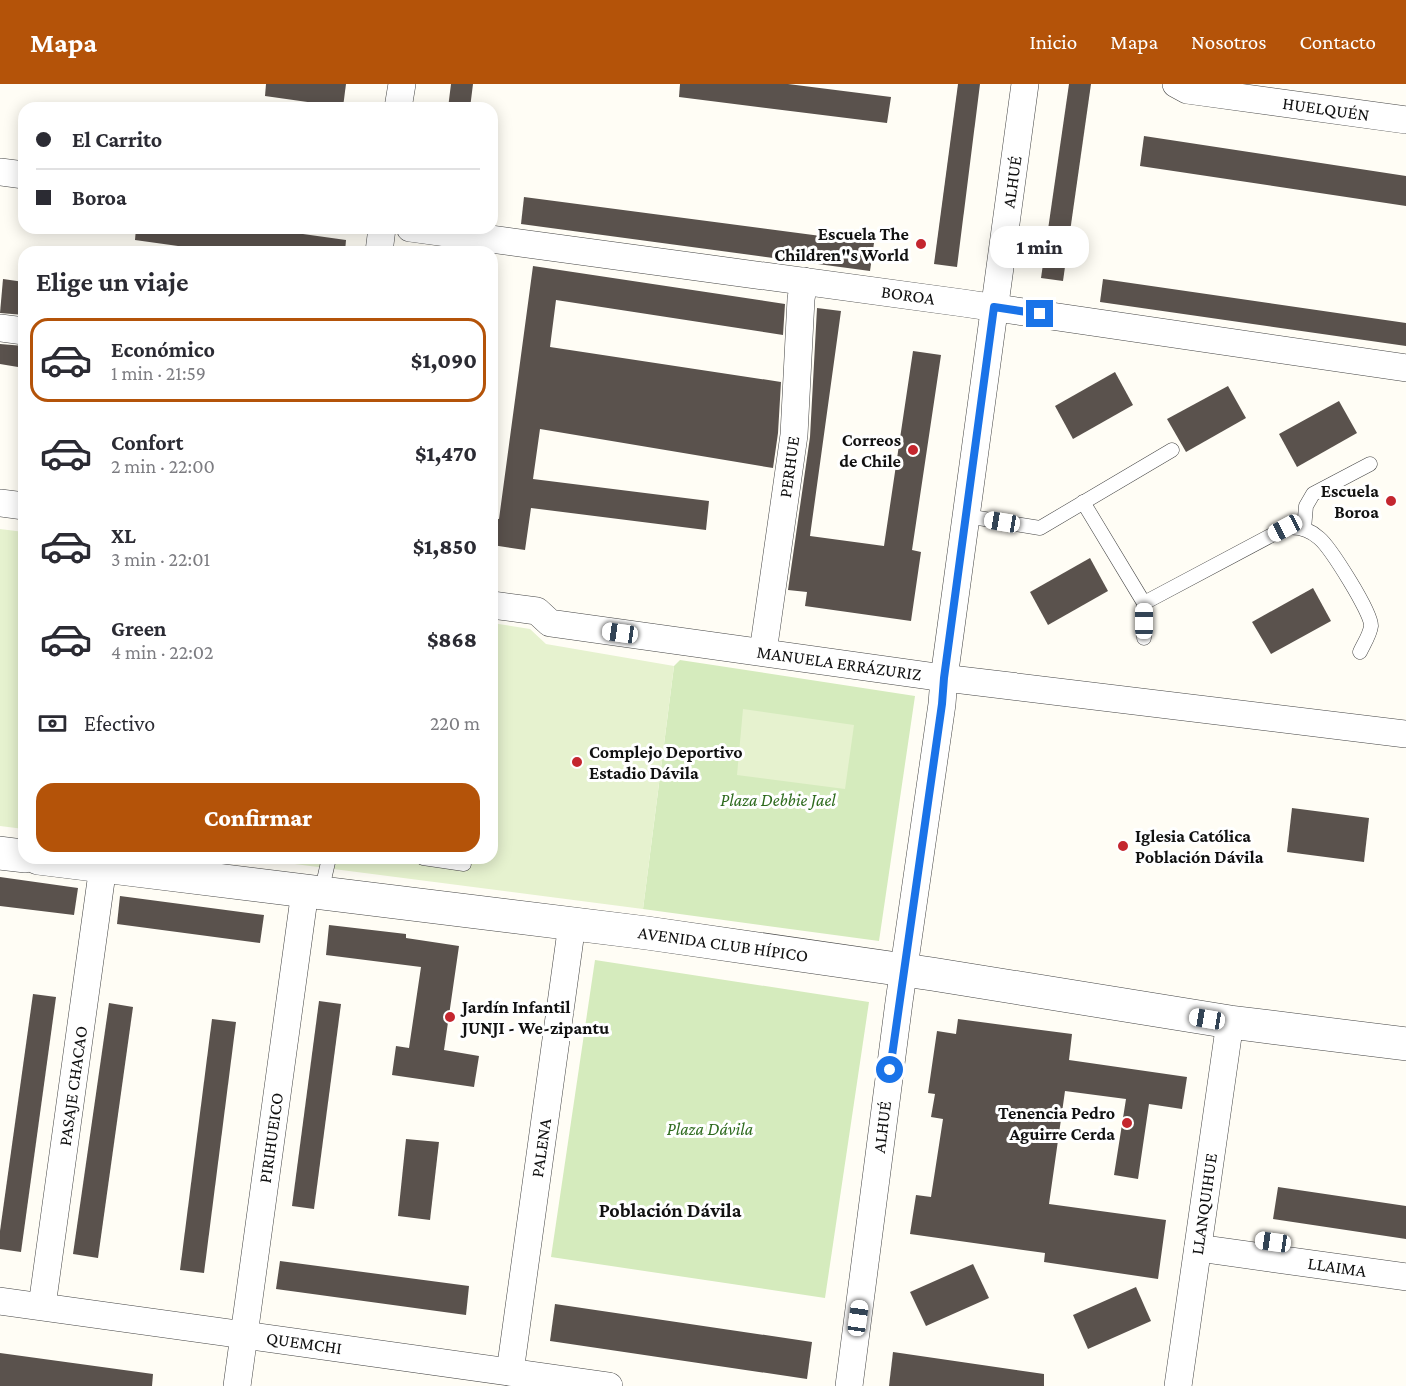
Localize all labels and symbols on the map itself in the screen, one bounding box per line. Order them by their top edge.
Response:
street label: HUELQUÉN [1281,93,1371,125]
street label: ALHUÉ [998,154,1026,209]
place label: Escuela The Children"s World [774,224,909,265]
callout: 1 min [990,227,1090,269]
marker: Escuela The Children"s World [914,237,928,251]
street label: BOROA [880,281,937,309]
route end [1026,300,1053,327]
place label: Correos de Chile [839,430,901,471]
street label: PERHUE [775,435,803,499]
marker: Correos de Chile [906,443,920,457]
place label: Escuela Boroa [1321,481,1379,522]
marker: Escuela Boroa [1384,494,1398,508]
car [983,510,1021,534]
car [1265,512,1305,544]
car [1135,603,1153,639]
car [601,622,639,644]
street label: MANUELA ERRÁZURIZ [755,642,923,684]
place label: Complejo Deportivo Estadio Dávila [589,742,743,783]
marker: Complejo Deportivo Estadio Dávila [570,755,584,769]
park label: Plaza Debbie Jael [720,790,836,810]
place label: Iglesia Católica Población Dávila [1135,826,1264,867]
marker: Iglesia Católica Población Dávila [1116,839,1130,853]
street label: AVENIDA CLUB HÍPICO [637,922,809,966]
place label: Jardín Infantil JUNJI - We-zipantu [460,997,610,1038]
car [1188,1007,1226,1031]
marker: Jardín Infantil JUNJI - We-zipantu [443,1010,457,1024]
street label: PASAJE CHACAO [55,1025,91,1147]
route start [876,1056,903,1083]
street label: PIRIHUEICO [255,1091,287,1185]
street label: ALHUÉ [869,1100,895,1154]
place label: Tenencia Pedro Aguirre Cerda [998,1103,1115,1144]
street label: PALENA [527,1116,555,1179]
marker: Tenencia Pedro Aguirre Cerda [1120,1116,1134,1130]
park label: Plaza Dávila [667,1119,754,1139]
street label: LLANQUIHUE [1187,1152,1221,1256]
district label: Población Dávila [599,1199,742,1221]
car [1254,1231,1292,1253]
street label: LLAIMA [1306,1253,1368,1281]
car [847,1299,869,1337]
street label: QUEMCHI [265,1328,343,1358]

